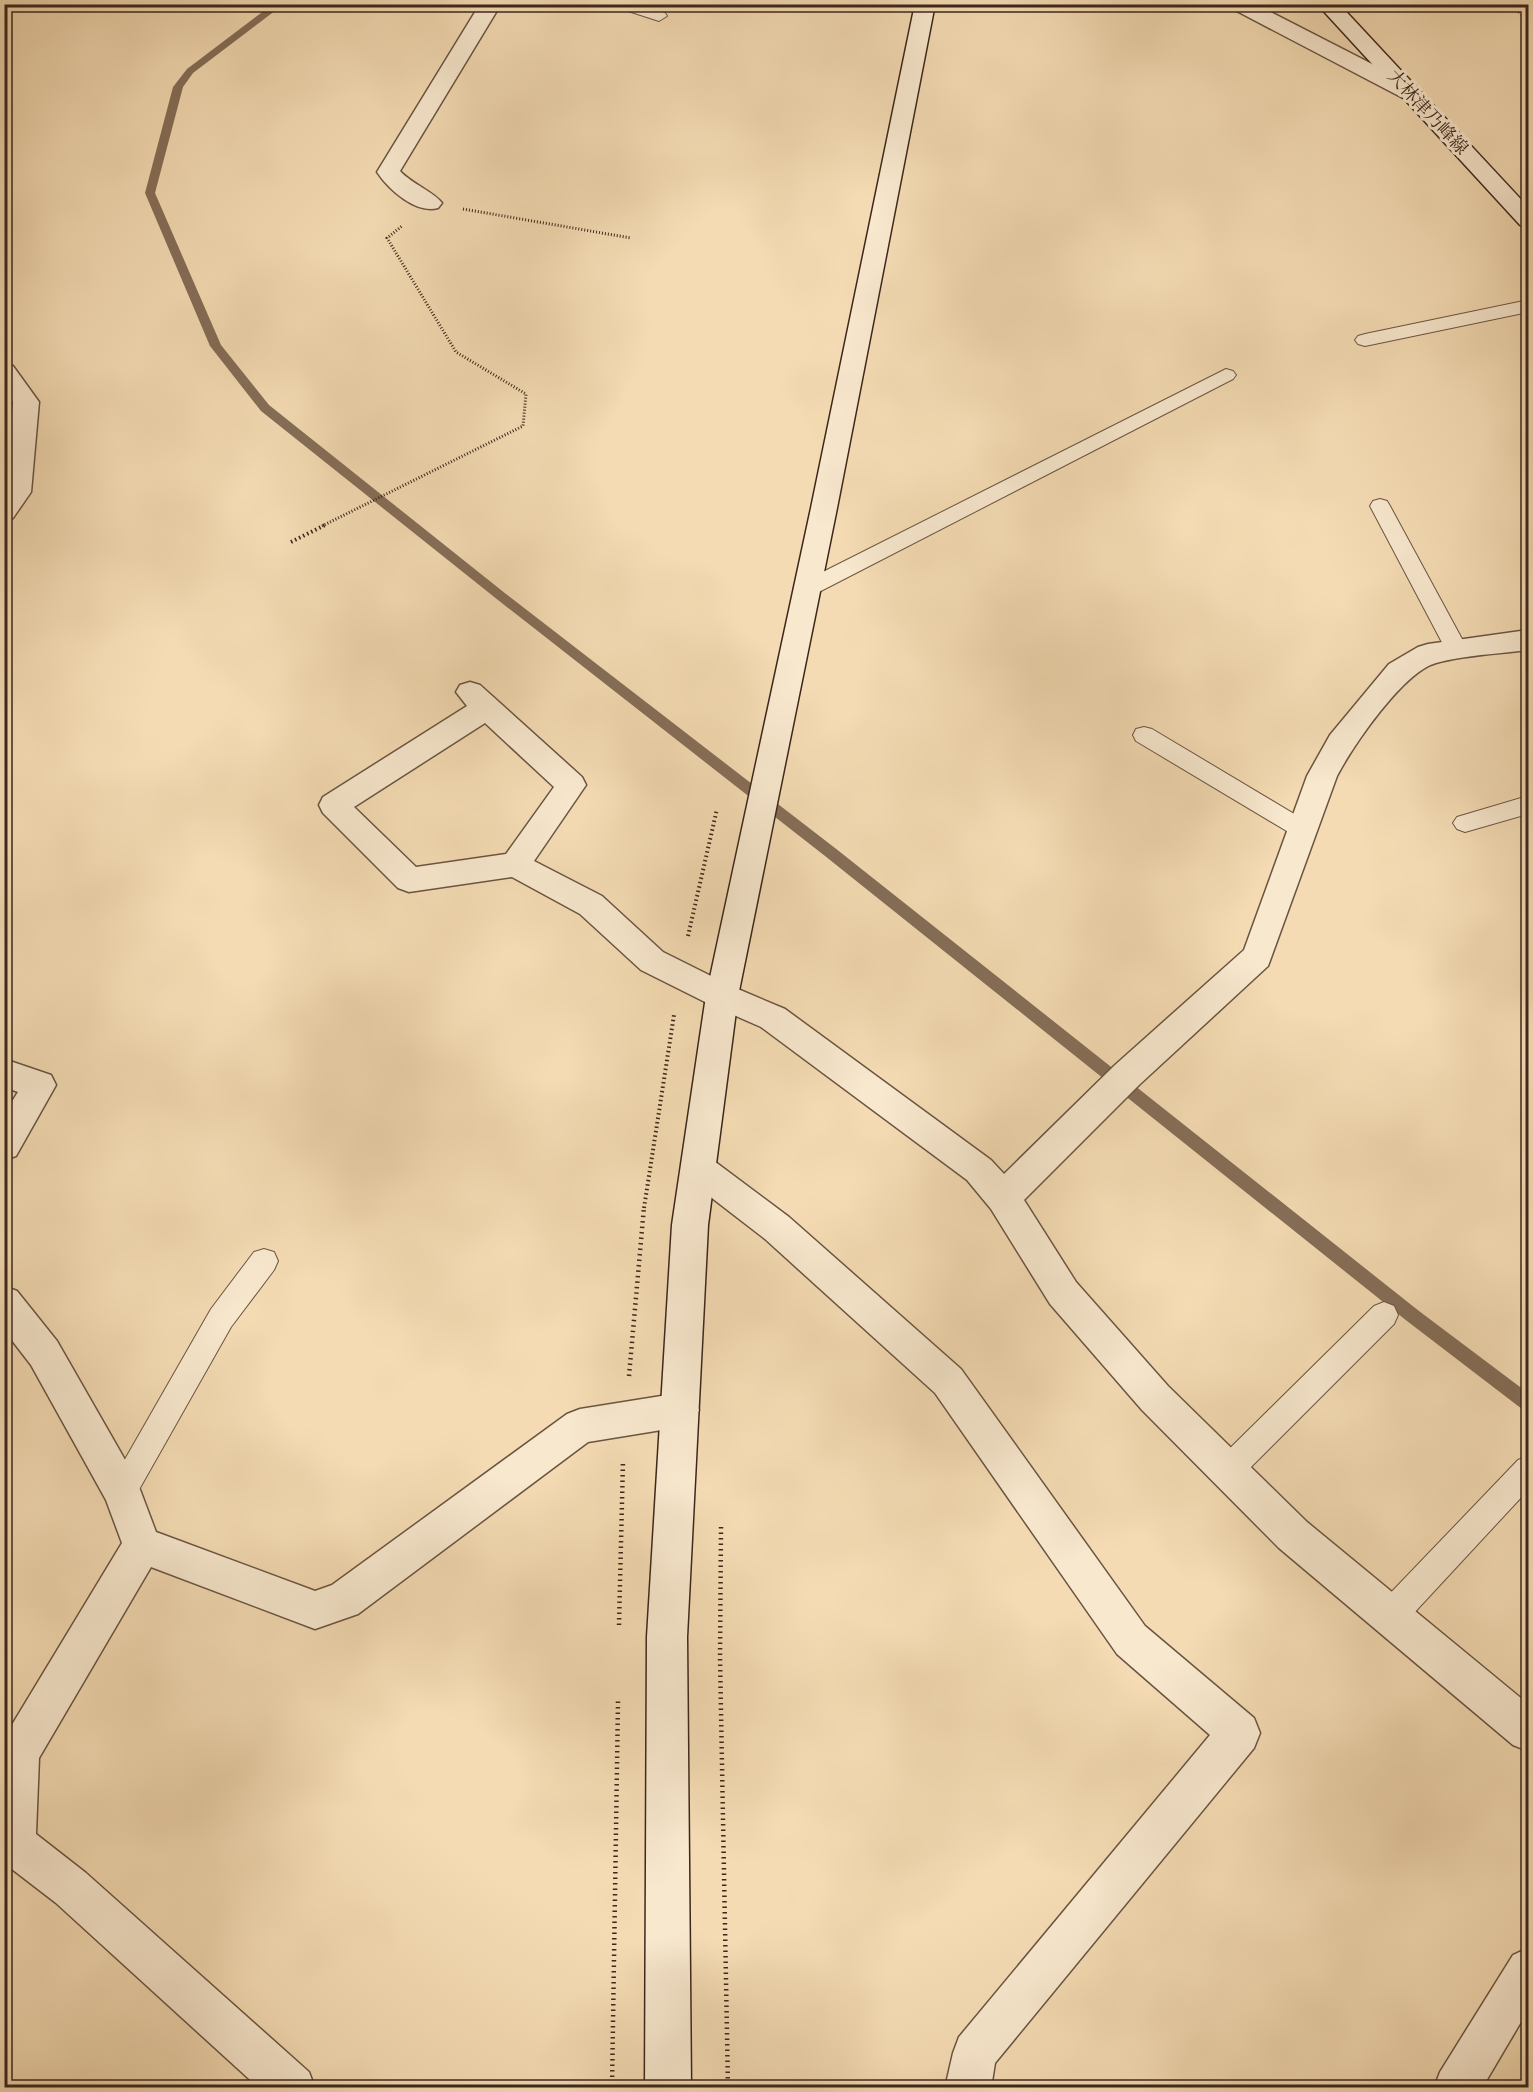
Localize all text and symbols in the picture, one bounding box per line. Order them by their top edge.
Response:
street label: 大林津乃峰線 [1383,66,1472,159]

